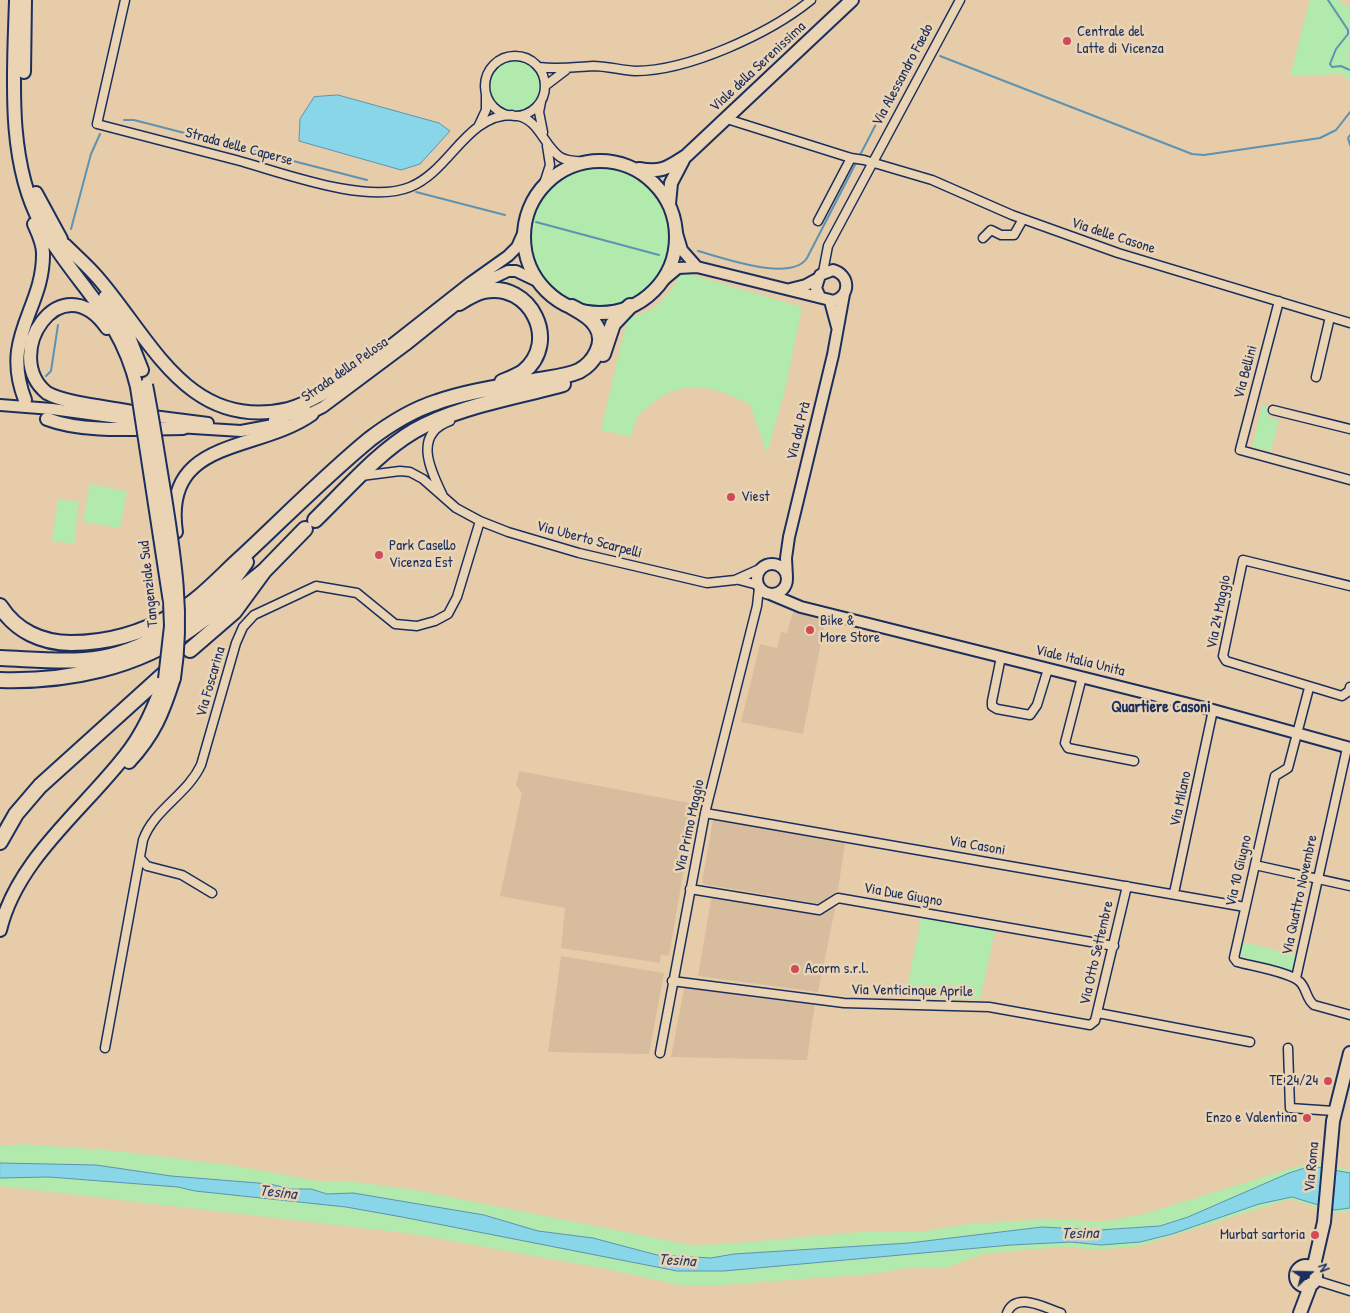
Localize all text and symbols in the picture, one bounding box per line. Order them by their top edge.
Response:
street label: Viale della Serenissima [706,18,810,116]
street label: Via Alessandro Faedo [869,21,937,129]
place label: Centrale del Latte di Vicenza [1077,23,1164,58]
marker: Centrale del Latte di Vicenza [1061,35,1073,47]
street label: Strada delle Caperse [183,124,295,170]
street label: Via delle Casone [1069,214,1157,258]
street label: Strada della Pelosa [298,334,392,406]
street label: Via Bellini [1230,343,1262,401]
street label: Via dal Prà [783,400,815,462]
place label: Viest [741,488,770,506]
marker: Viest [725,491,737,503]
street label: Via Uberto Scarpelli [534,517,644,563]
place label: Park Casello Vicenza Est [389,537,456,572]
street label: Tangenziale Sud [136,540,162,628]
marker: Park Casello Vicenza Est [373,549,385,561]
street label: Via 24 Maggio [1203,574,1235,650]
place label: Bike & More Store [820,612,880,647]
marker: Bike & More Store [804,624,816,636]
street label: Viale Italia Unita [1033,641,1127,681]
street label: Via Foscarina [192,645,230,719]
district label: Quartiere Casoni [1111,698,1211,718]
street label: Via Milano [1166,770,1196,828]
street label: Via Primo Maggio [671,778,709,874]
street label: Via Casoni [947,832,1007,860]
street label: Via Quattro Novembre [1278,833,1322,957]
street label: Via 10 Giugno [1222,834,1256,908]
street label: Via Due Giugno [862,879,944,911]
street label: Via Otto Settembre [1076,899,1118,1007]
place label: Acorm s.r.l. [805,960,869,978]
marker: Acorm s.r.l. [789,963,801,975]
street label: Via Venticinque Aprile [851,981,973,1001]
place label: TE 24/24 [1269,1072,1318,1090]
marker: TE 24/24 [1322,1075,1334,1087]
place label: Enzo e Valentina [1206,1109,1297,1127]
marker: Enzo e Valentina [1301,1112,1313,1124]
street label: Via Roma [1301,1141,1323,1193]
water label: Tesina [259,1182,297,1204]
water label: Tesina [1061,1224,1099,1244]
place label: Murbat sartoria [1220,1226,1305,1244]
marker: Murbat sartoria [1309,1229,1321,1241]
north arrow [1285,1248,1335,1298]
water label: Tesina [658,1250,696,1272]
text: N [1314,1261,1335,1274]

